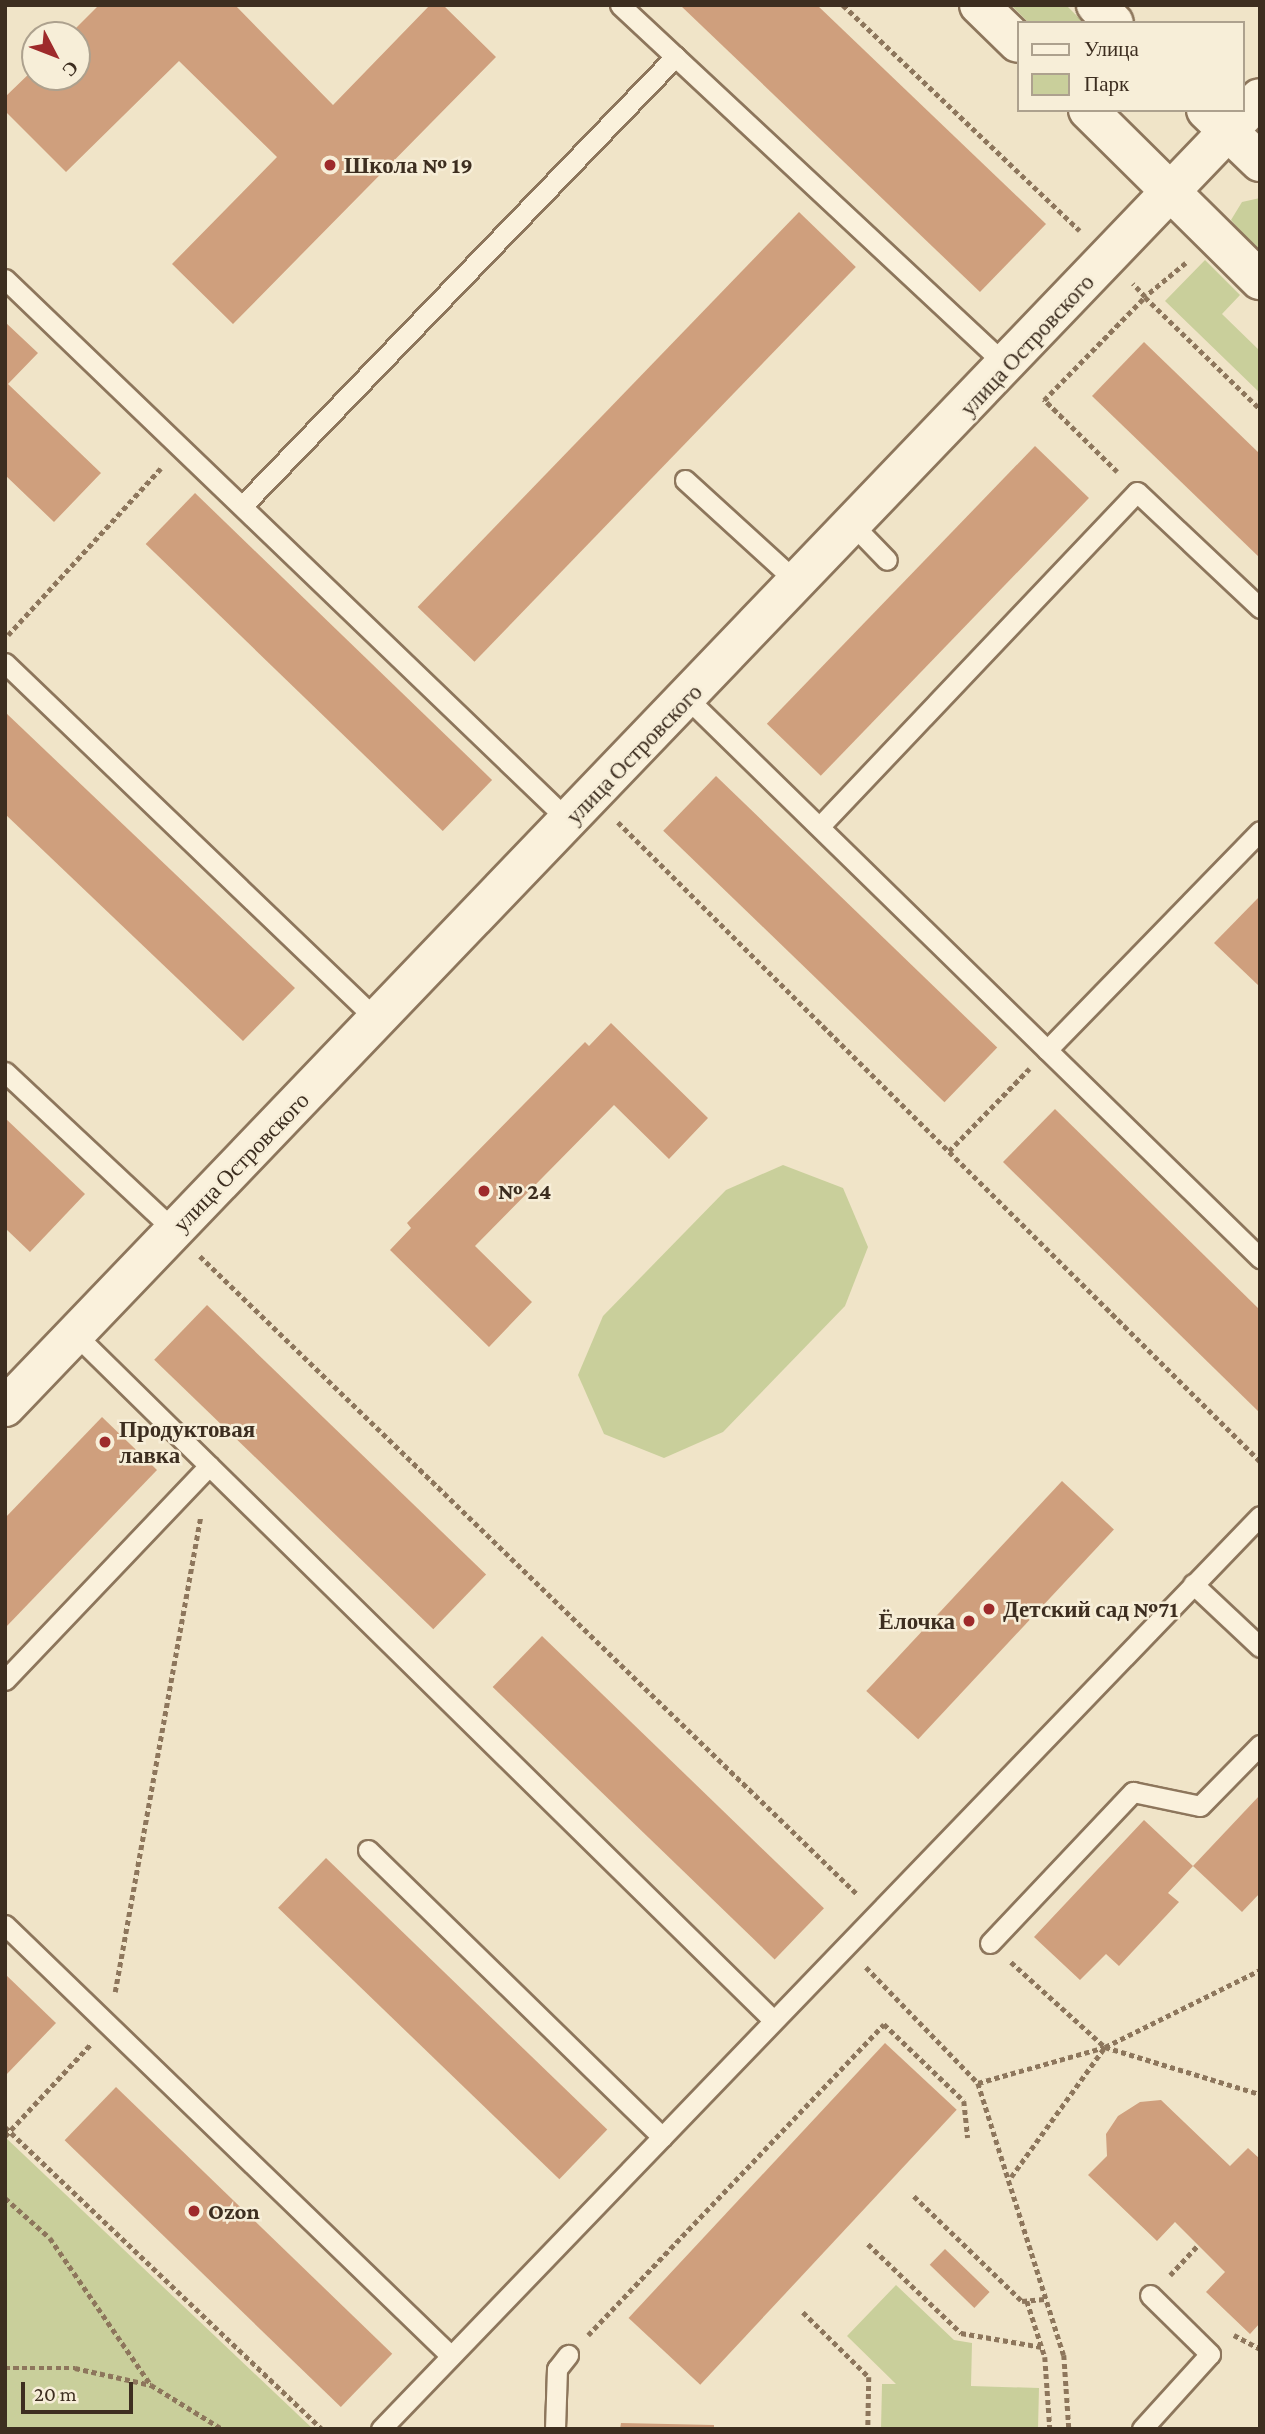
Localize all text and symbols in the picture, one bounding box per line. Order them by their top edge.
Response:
north arrow [21,21,91,91]
legend [1016,21,1244,112]
text: Улица [1084,37,1139,61]
text: С [58,57,83,81]
text: Парк [1084,72,1129,96]
place label: Школа № 19 [344,151,473,179]
marker: Школа № 19 [322,157,338,173]
street label: улица Островского [954,268,1100,422]
street label: улица Островского [560,678,708,830]
street label: улица Островского [167,1086,315,1238]
place label: № 24 [498,1177,551,1205]
marker: № 24 [476,1183,492,1199]
place label: Продуктовая лавка [119,1415,255,1469]
marker: Продуктовая лавка [97,1434,113,1450]
place label: Детский сад №71 [1003,1595,1178,1623]
marker: Детский сад №71 [981,1601,997,1617]
place label: Ёлочка [878,1607,955,1635]
marker: Ёлочка [961,1613,977,1629]
place label: Ozon [208,2197,260,2225]
marker: Ozon [186,2203,202,2219]
scale bar [24,2368,136,2412]
text: 20 m [34,2382,77,2406]

